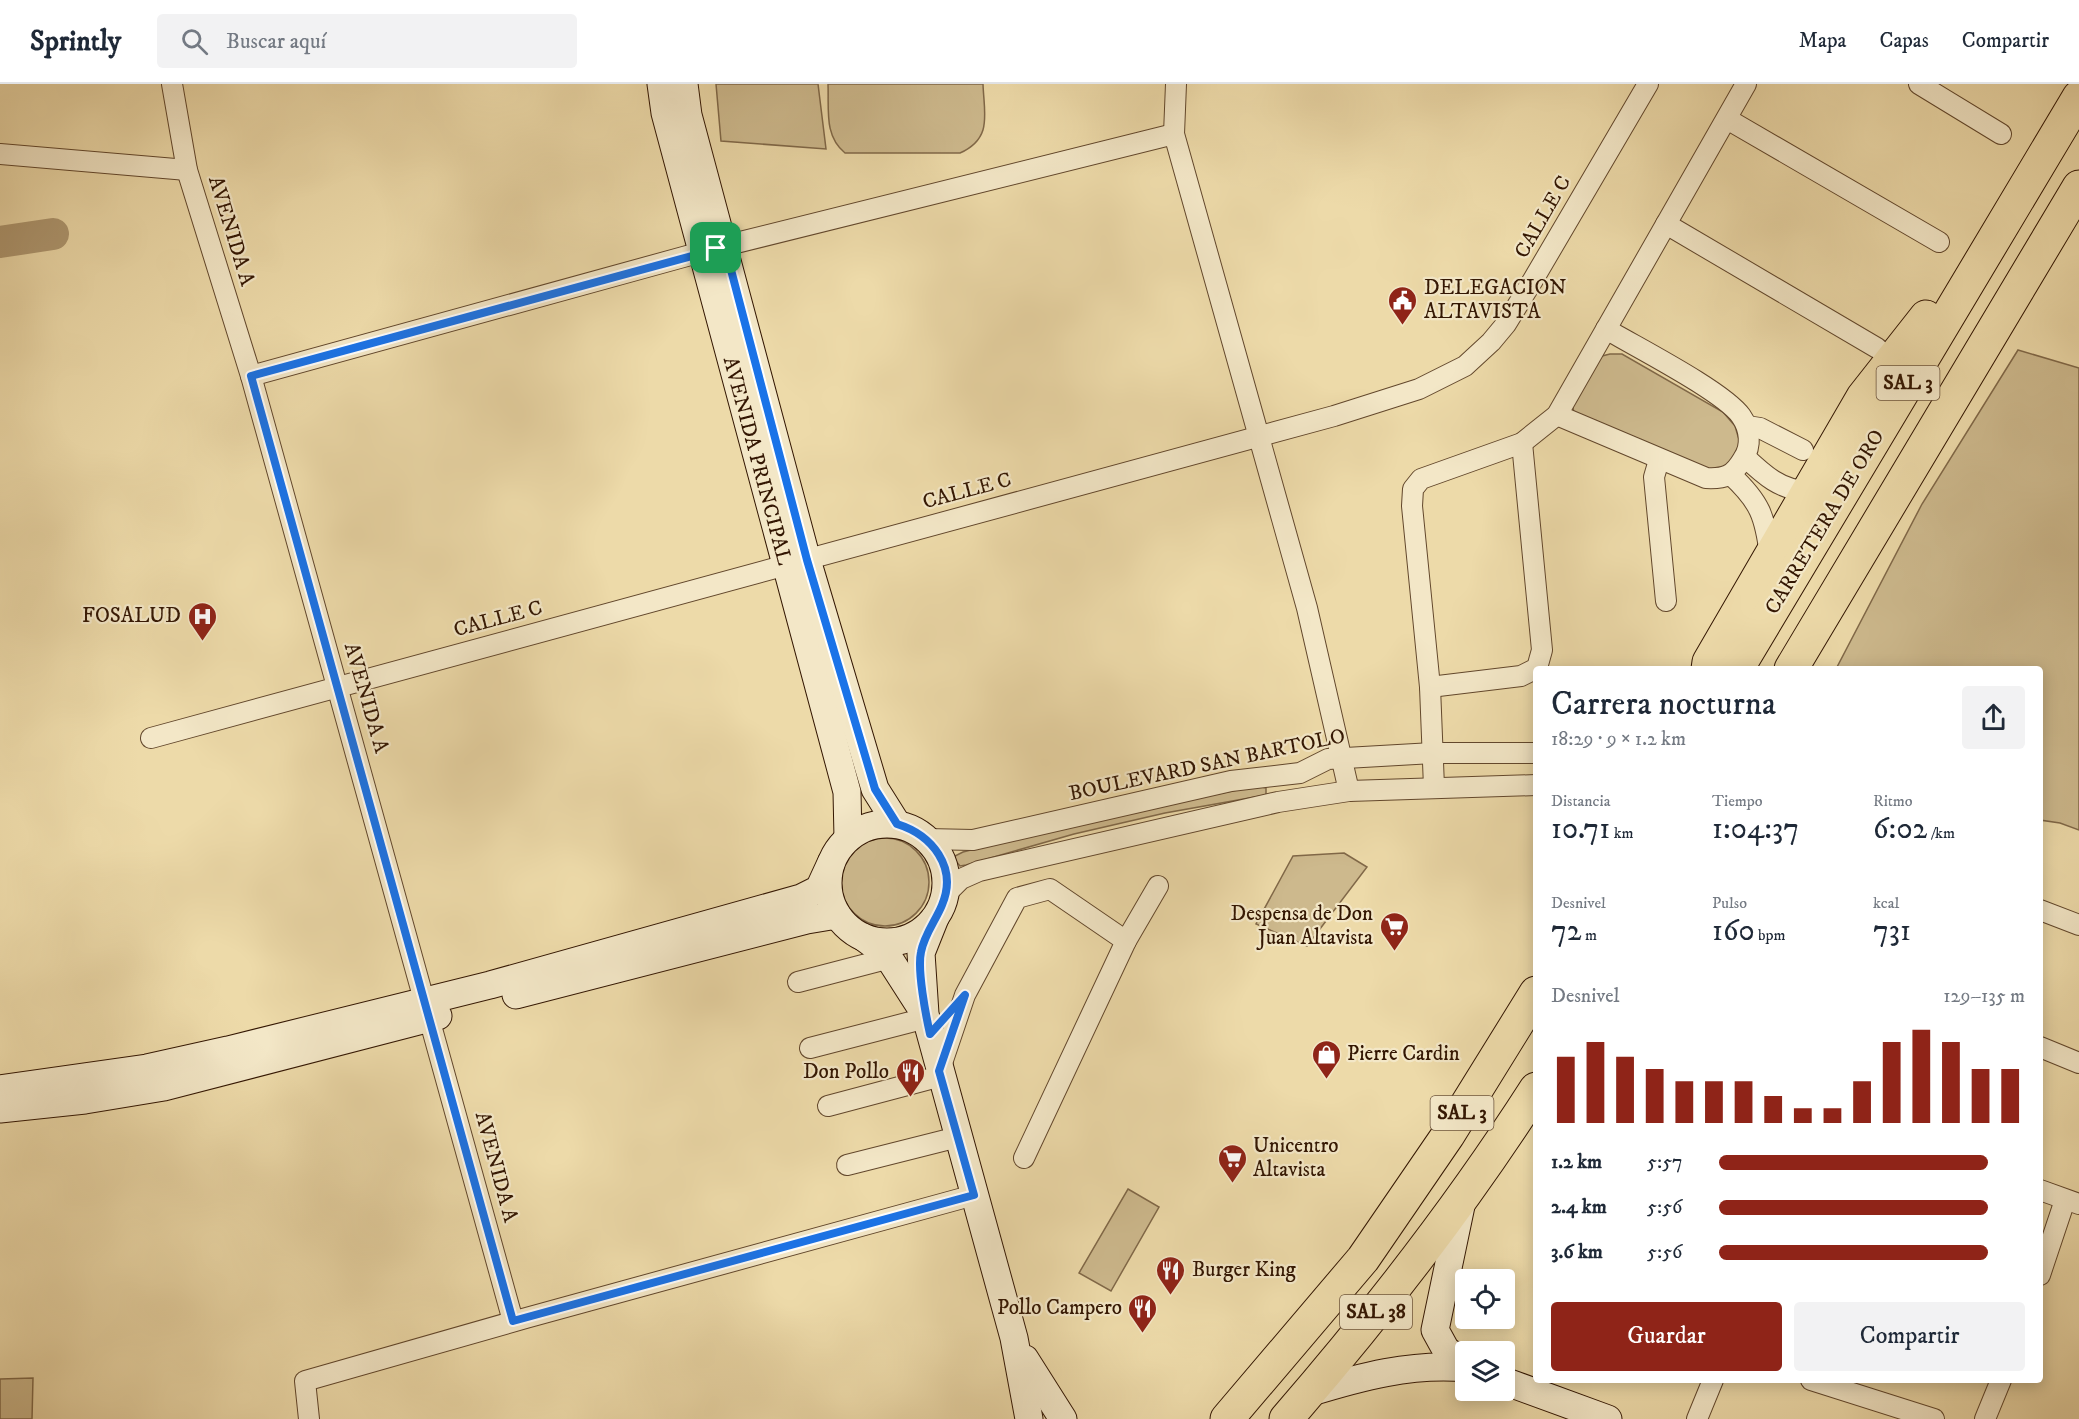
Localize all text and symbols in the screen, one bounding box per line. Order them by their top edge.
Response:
search box [157,14,577,68]
text: Sprintly [30,24,121,59]
icon: search [178,25,211,58]
text: Buscar aquí [226,28,326,55]
text: Mapa [1799,28,1846,54]
text: Capas [1879,28,1929,54]
text: Compartir [1962,28,2049,54]
street label: CALLE C [1509,171,1577,263]
street label: AVENIDA A [202,173,260,290]
pin [690,222,741,273]
icon: arrive [699,231,732,264]
place label: DELEGACION ALTAVISTA [1424,275,1566,325]
public building icon: DELEGACION ALTAVISTA [1387,284,1419,326]
street label: AVENIDA PRINCIPAL [717,354,797,568]
road number: SAL 3 [1876,366,1940,400]
street label: CARRETERA DE ORO [1760,425,1890,619]
street label: CALLE C [920,467,1014,515]
street label: CALLE C [451,595,545,643]
hospital icon: FOSALUD [186,600,218,642]
place label: FOSALUD [82,603,181,629]
street label: AVENIDA A [338,640,394,757]
text: Carrera nocturna [1551,684,1776,725]
button: share [1962,686,2025,749]
street label: BOULEVARD SAN BARTOLO [1067,723,1347,807]
text: 18:29 · 9 × 1.2 km [1551,727,1686,752]
text: Distancia [1551,791,1610,811]
text: Tiempo [1712,791,1763,811]
text: Ritmo [1873,791,1913,811]
text: 10.71 [1551,811,1610,848]
text: 1:04:37 [1712,811,1799,848]
text: 6:02 [1873,811,1927,848]
text: km [1610,823,1634,843]
text: /km [1927,823,1955,843]
text: Desnivel [1551,893,1606,913]
text: Pulso [1712,893,1747,913]
text: kcal [1873,893,1899,913]
place label: Despensa de Don Juan Altavista [1230,901,1373,951]
supermarket icon: Despensa de Don Juan Altavista [1378,910,1410,952]
text: 72 [1551,913,1582,950]
text: 160 [1712,913,1755,950]
text: 731 [1873,913,1911,950]
text: m [1582,925,1597,945]
text: bpm [1755,925,1786,945]
text: Desnivel [1551,984,1620,1009]
text: 129–135 m [1943,984,2025,1009]
shop icon: Pierre Cardin [1310,1038,1342,1080]
place label: Pierre Cardin [1347,1041,1460,1067]
restaurant icon: Don Pollo [894,1056,926,1098]
place label: Don Pollo [803,1059,889,1085]
road number: SAL 3 [1430,1096,1494,1130]
street label: AVENIDA A [469,1109,523,1226]
place label: Unicentro Altavista [1253,1133,1339,1183]
supermarket icon: Unicentro Altavista [1216,1142,1248,1184]
text: 1.2 km [1551,1150,1602,1175]
text: 5:57 [1647,1150,1683,1175]
text: 2.4 km [1551,1195,1607,1220]
text: 5:56 [1647,1195,1683,1220]
text: 3.6 km [1551,1240,1603,1265]
text: 5:56 [1647,1240,1683,1265]
restaurant icon: Burger King [1155,1254,1187,1296]
place label: Burger King [1192,1257,1297,1283]
map controls [1455,1269,1515,1401]
button: locate [1455,1269,1515,1329]
restaurant icon: Pollo Campero [1127,1292,1159,1334]
place label: Pollo Campero [997,1295,1122,1321]
road number: SAL 38 [1340,1295,1412,1329]
button: Guardar [1551,1302,1782,1371]
button: Compartir [1794,1302,2025,1371]
button: layers [1455,1341,1515,1401]

